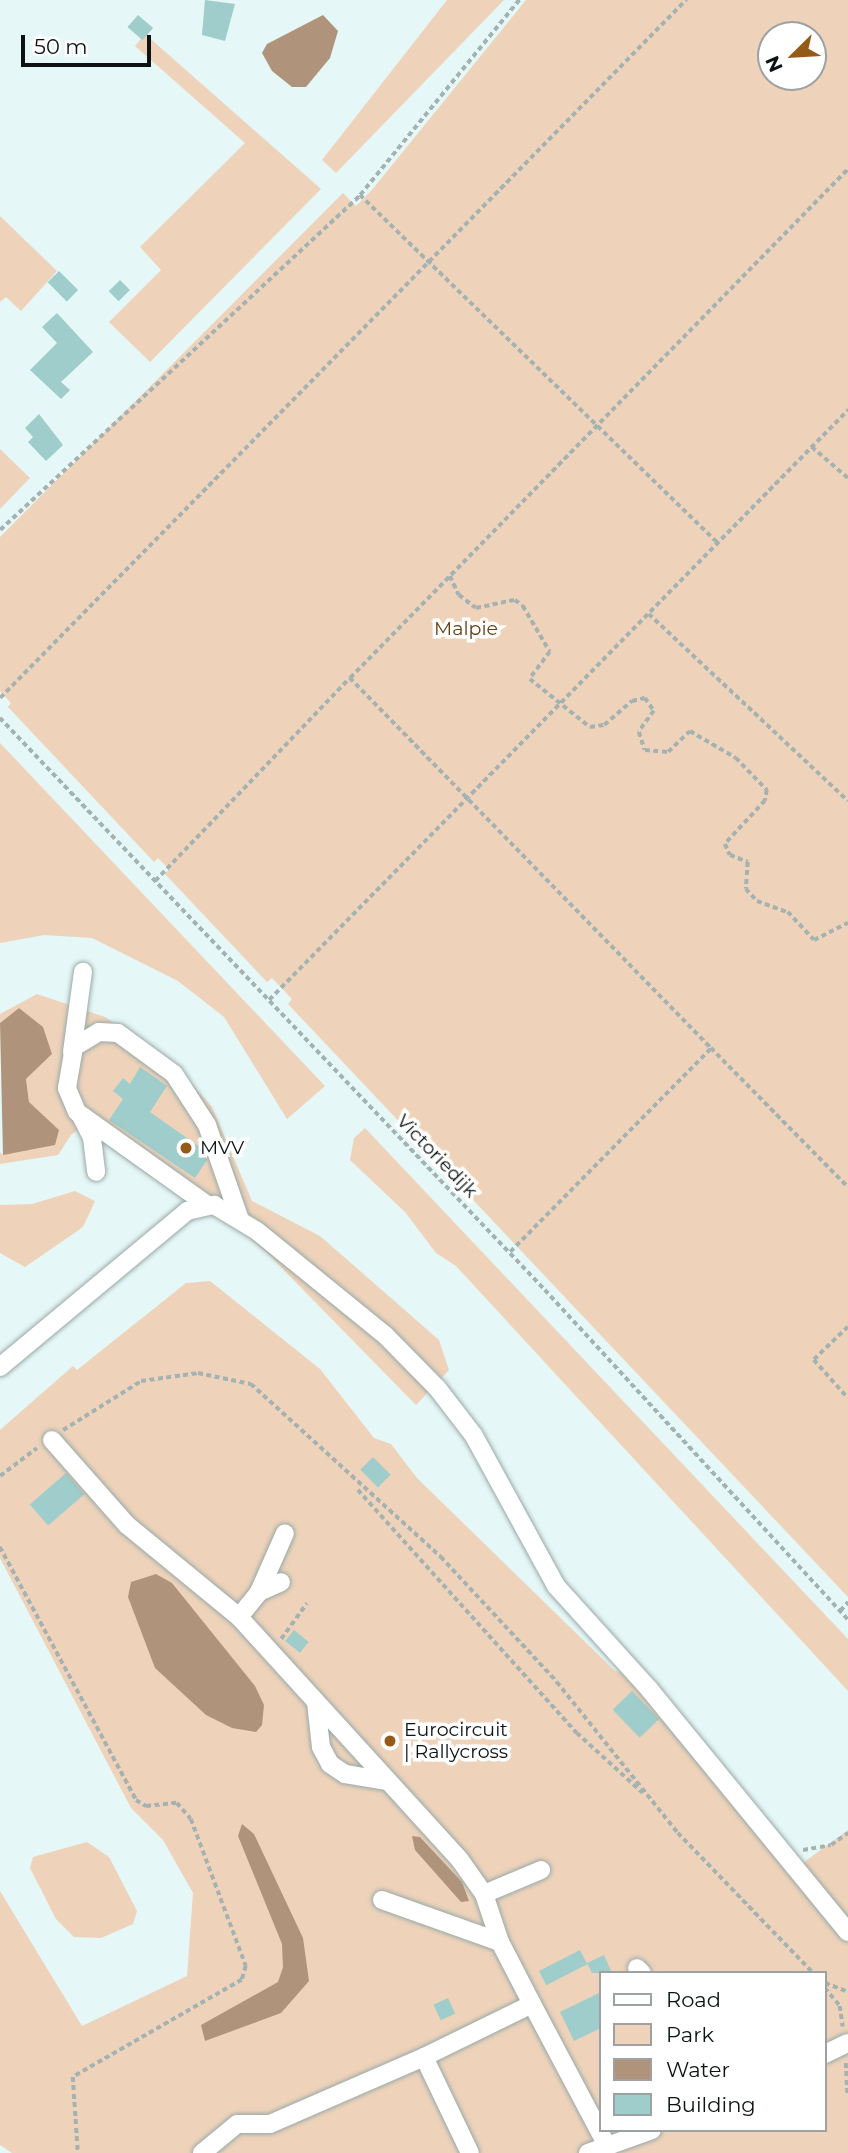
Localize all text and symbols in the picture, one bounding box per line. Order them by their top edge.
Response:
scale bar [24,21,154,65]
north arrow [757,21,827,91]
text: 50 m [34,34,88,59]
text: N [761,52,788,76]
park label: Malpie [434,618,498,640]
street label: Victoriedijk [392,1110,482,1202]
place label: MVV [200,1137,244,1159]
marker: MVV [178,1140,194,1156]
place label: Eurocircuit | Rallycross [404,1719,508,1763]
marker: Eurocircuit | Rallycross [382,1733,398,1749]
legend [600,1971,827,2132]
text: Road [666,1987,721,2012]
text: Park [666,2022,714,2047]
text: Water [666,2057,730,2082]
text: Building [666,2092,756,2117]

